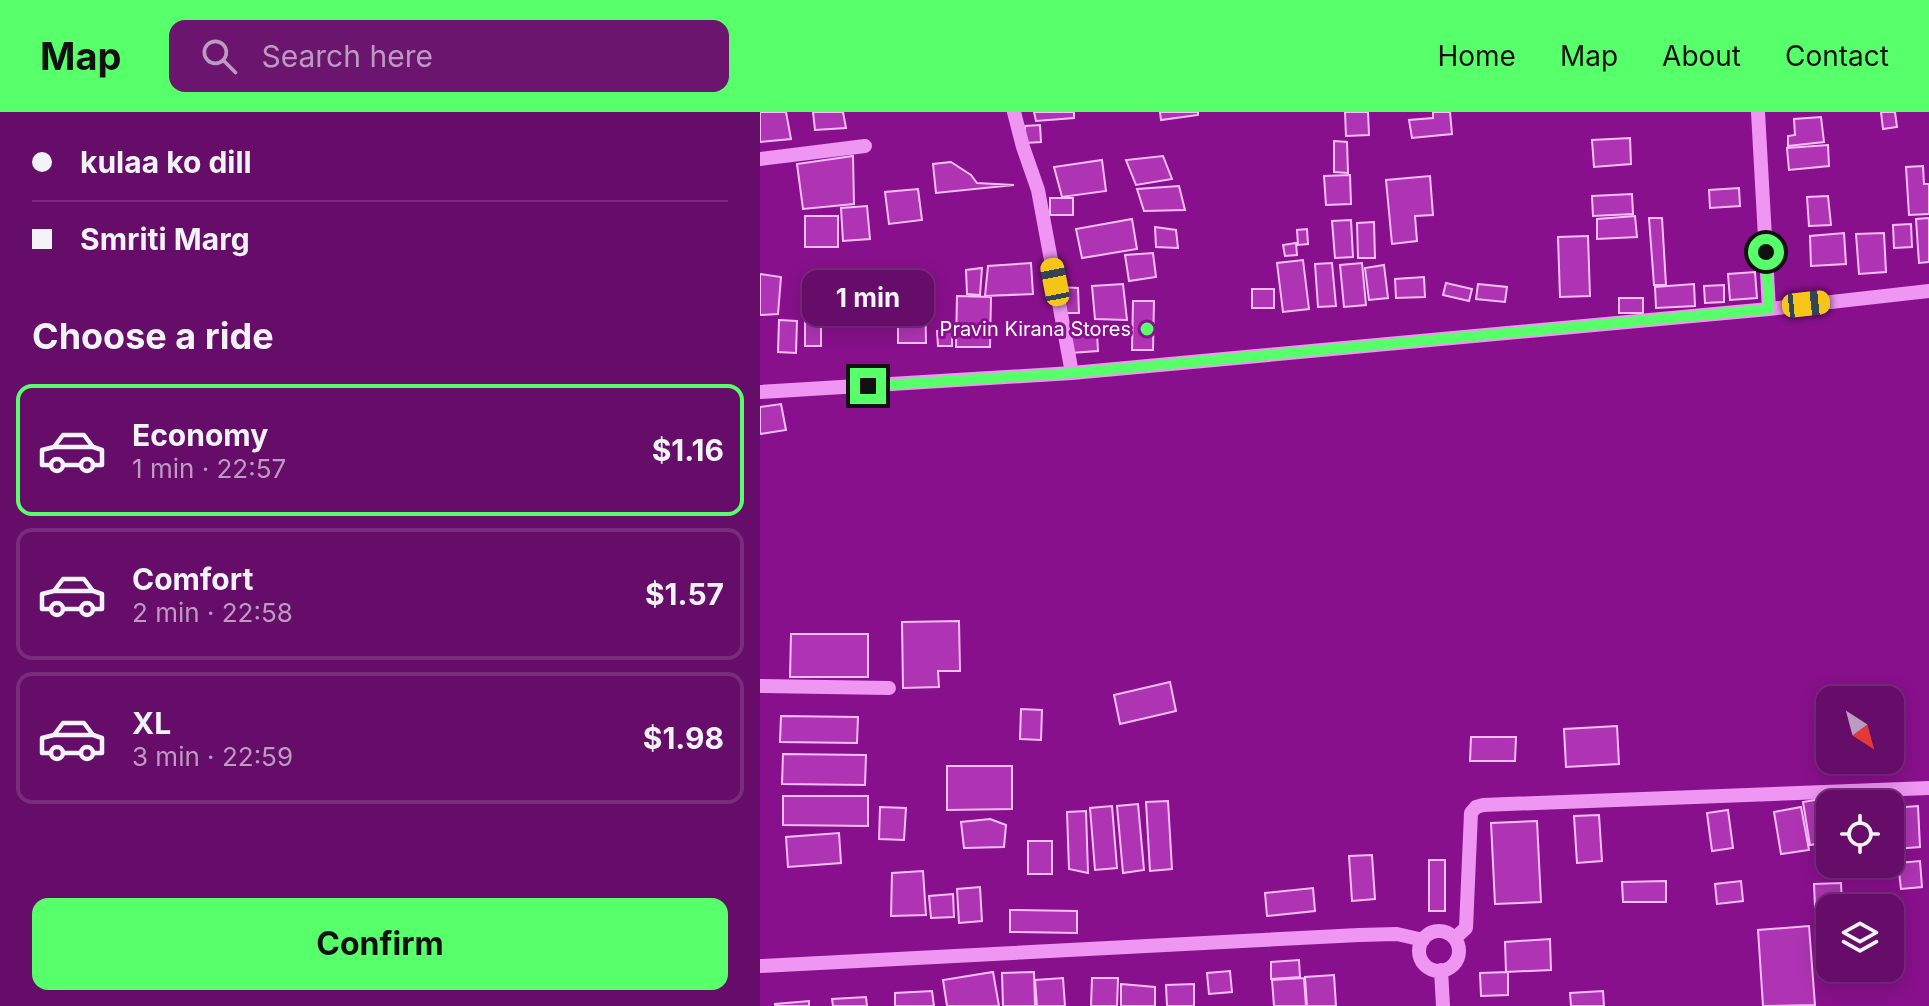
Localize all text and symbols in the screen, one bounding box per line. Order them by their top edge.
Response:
search box [169,20,729,92]
text: Map [40,33,121,79]
icon: search [197,34,241,78]
text: Search here [261,38,433,74]
text: Home [1437,39,1516,73]
text: Map [1560,39,1618,73]
text: About [1662,39,1741,73]
text: Contact [1785,39,1889,73]
text: kulaa ko dill [80,144,252,180]
text: Smriti Marg [80,221,250,257]
route start [1748,234,1784,270]
car [1039,256,1071,308]
callout: 1 min [802,270,934,326]
text: 1 min [836,282,900,313]
car [1781,290,1831,318]
text: Choose a ride [32,314,274,358]
place label: Pravin Kirana Stores [940,317,1131,341]
marker: Pravin Kirana Stores [1138,320,1156,338]
route end [850,368,886,404]
icon: car [36,414,108,486]
text: Economy [132,417,268,453]
text: $1.16 [652,432,724,468]
text: 1 min · 22:57 [132,453,286,484]
icon: car [36,558,108,630]
text: Comfort [132,561,253,597]
text: $1.57 [645,576,724,612]
text: 2 min · 22:58 [132,597,293,628]
north arrow [1816,686,1904,774]
map controls [1816,686,1904,982]
icon: car [36,702,108,774]
text: XL [132,705,171,741]
text: $1.98 [643,720,724,756]
text: 3 min · 22:59 [132,741,293,772]
button: locate [1816,790,1904,878]
button: layers [1816,894,1904,982]
button: Confirm [32,898,728,990]

